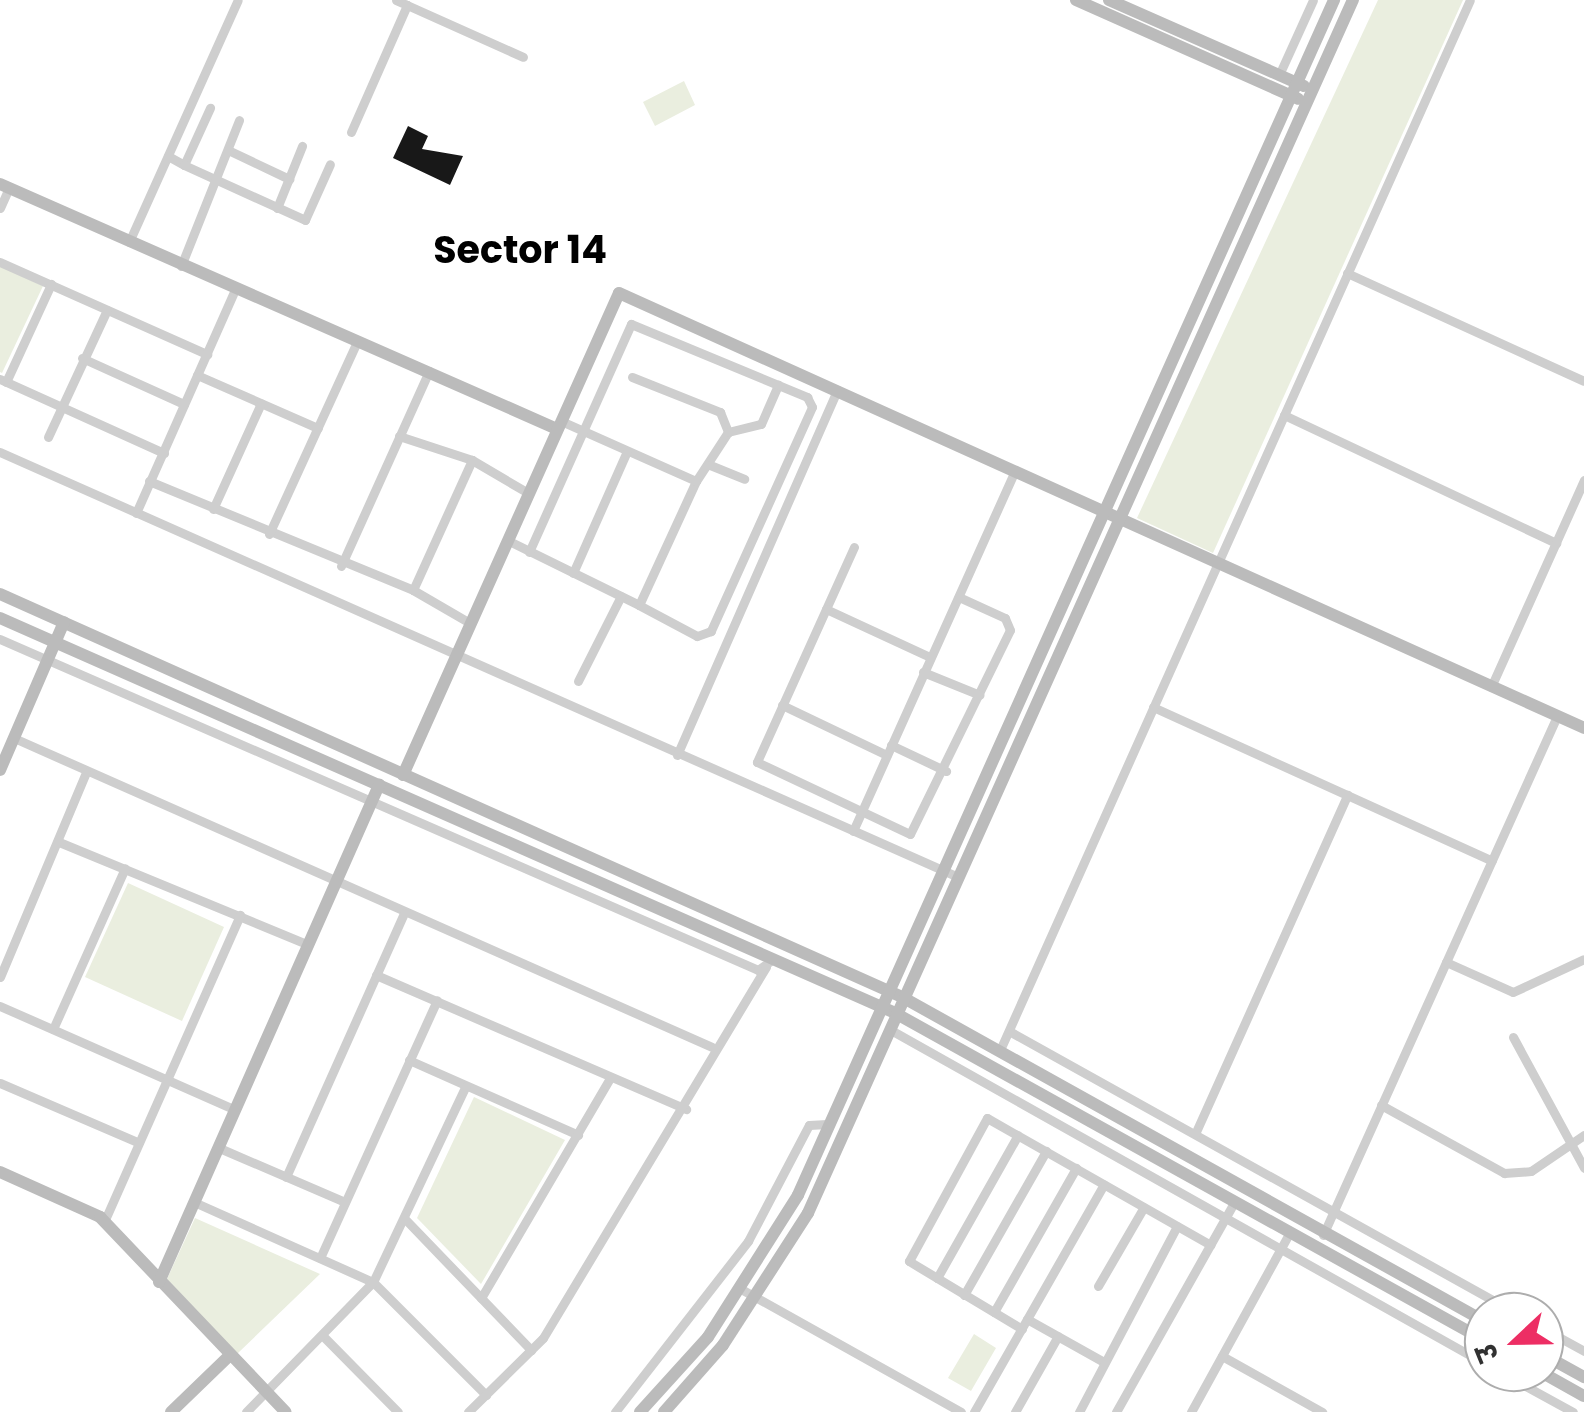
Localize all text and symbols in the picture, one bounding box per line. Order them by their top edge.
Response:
district label: Sector 14 [433,227,607,273]
north arrow [1464,1292,1564,1392]
text: उ [1467,1338,1509,1367]

